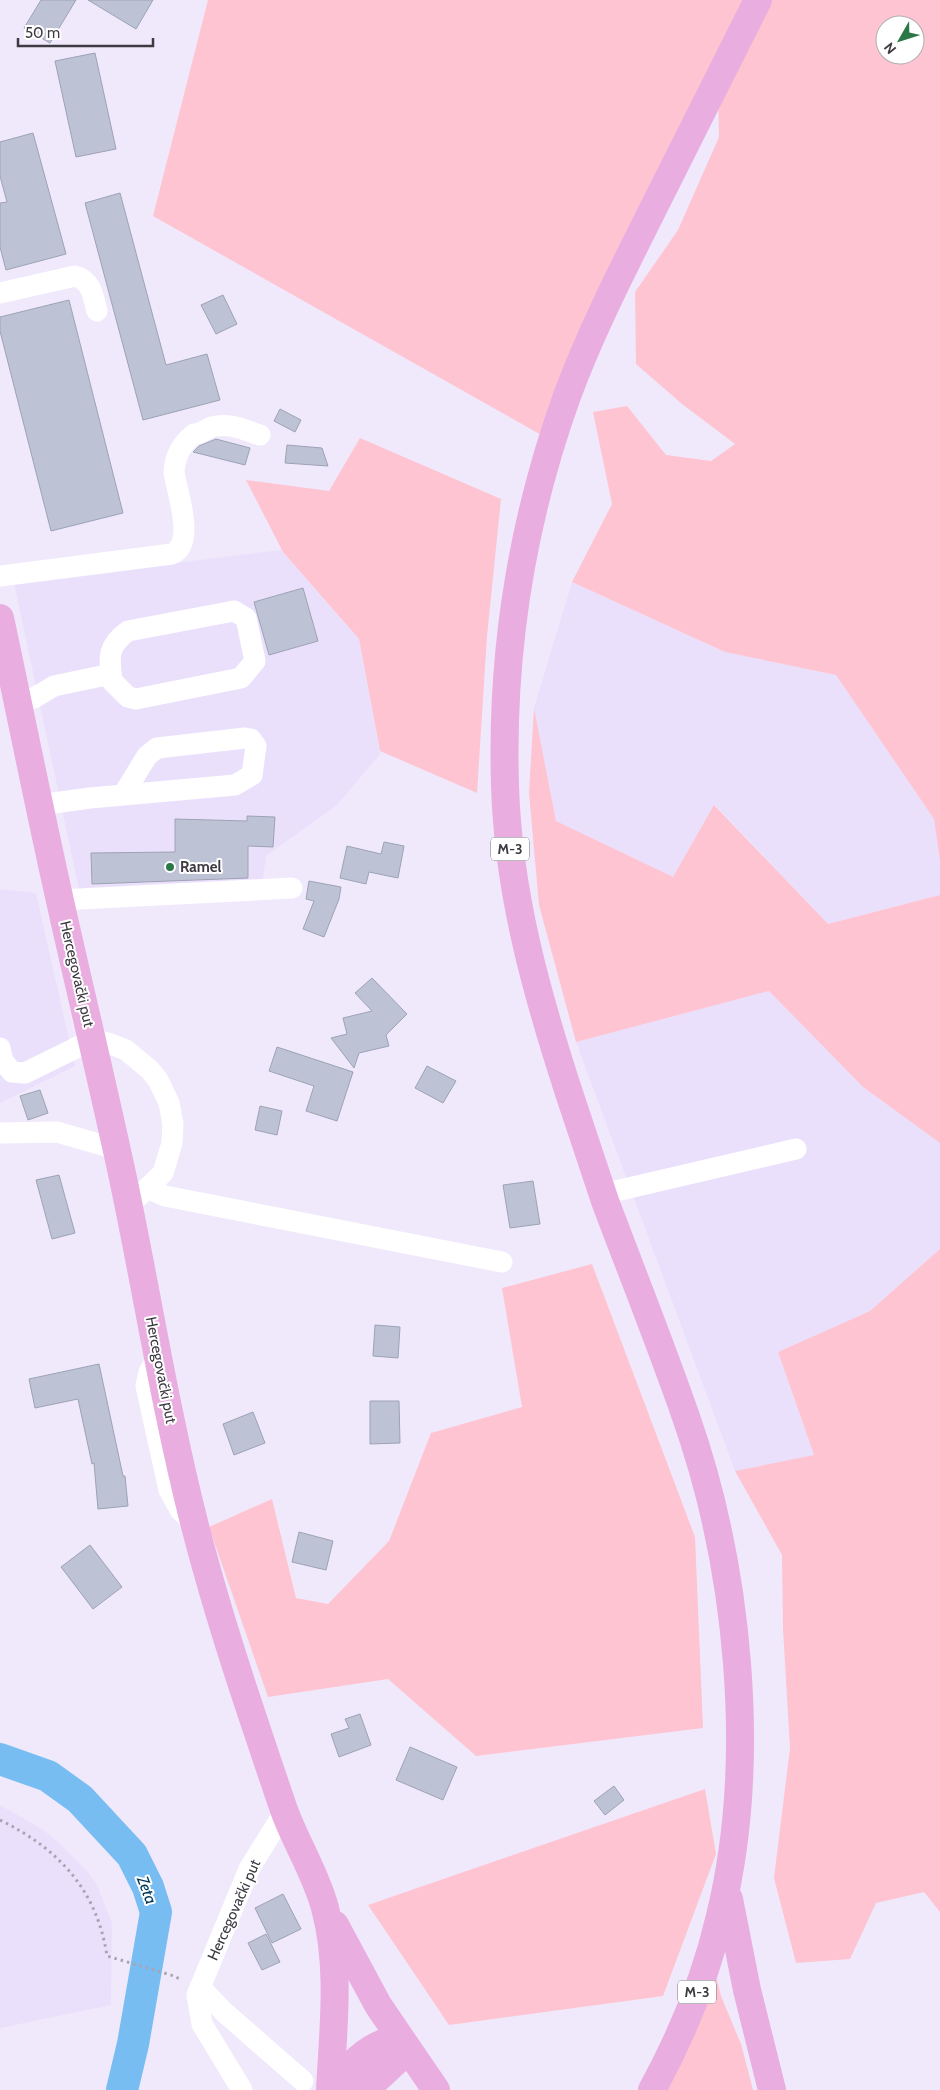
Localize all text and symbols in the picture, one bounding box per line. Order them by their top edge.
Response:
scale bar [18,15,152,47]
north arrow [875,15,925,65]
text: 50 m [25,24,60,42]
text: N [880,39,900,58]
road number: M-3 [491,838,529,861]
place label: Ramel [180,858,222,876]
marker: Ramel [164,861,176,873]
street label: Hercegovački put [56,919,98,1029]
street label: Hercegovački put [142,1315,180,1425]
street label: Hercegovački put [204,1857,264,1963]
water label: Zeta [133,1872,161,1907]
road number: M-3 [678,1980,716,2004]

